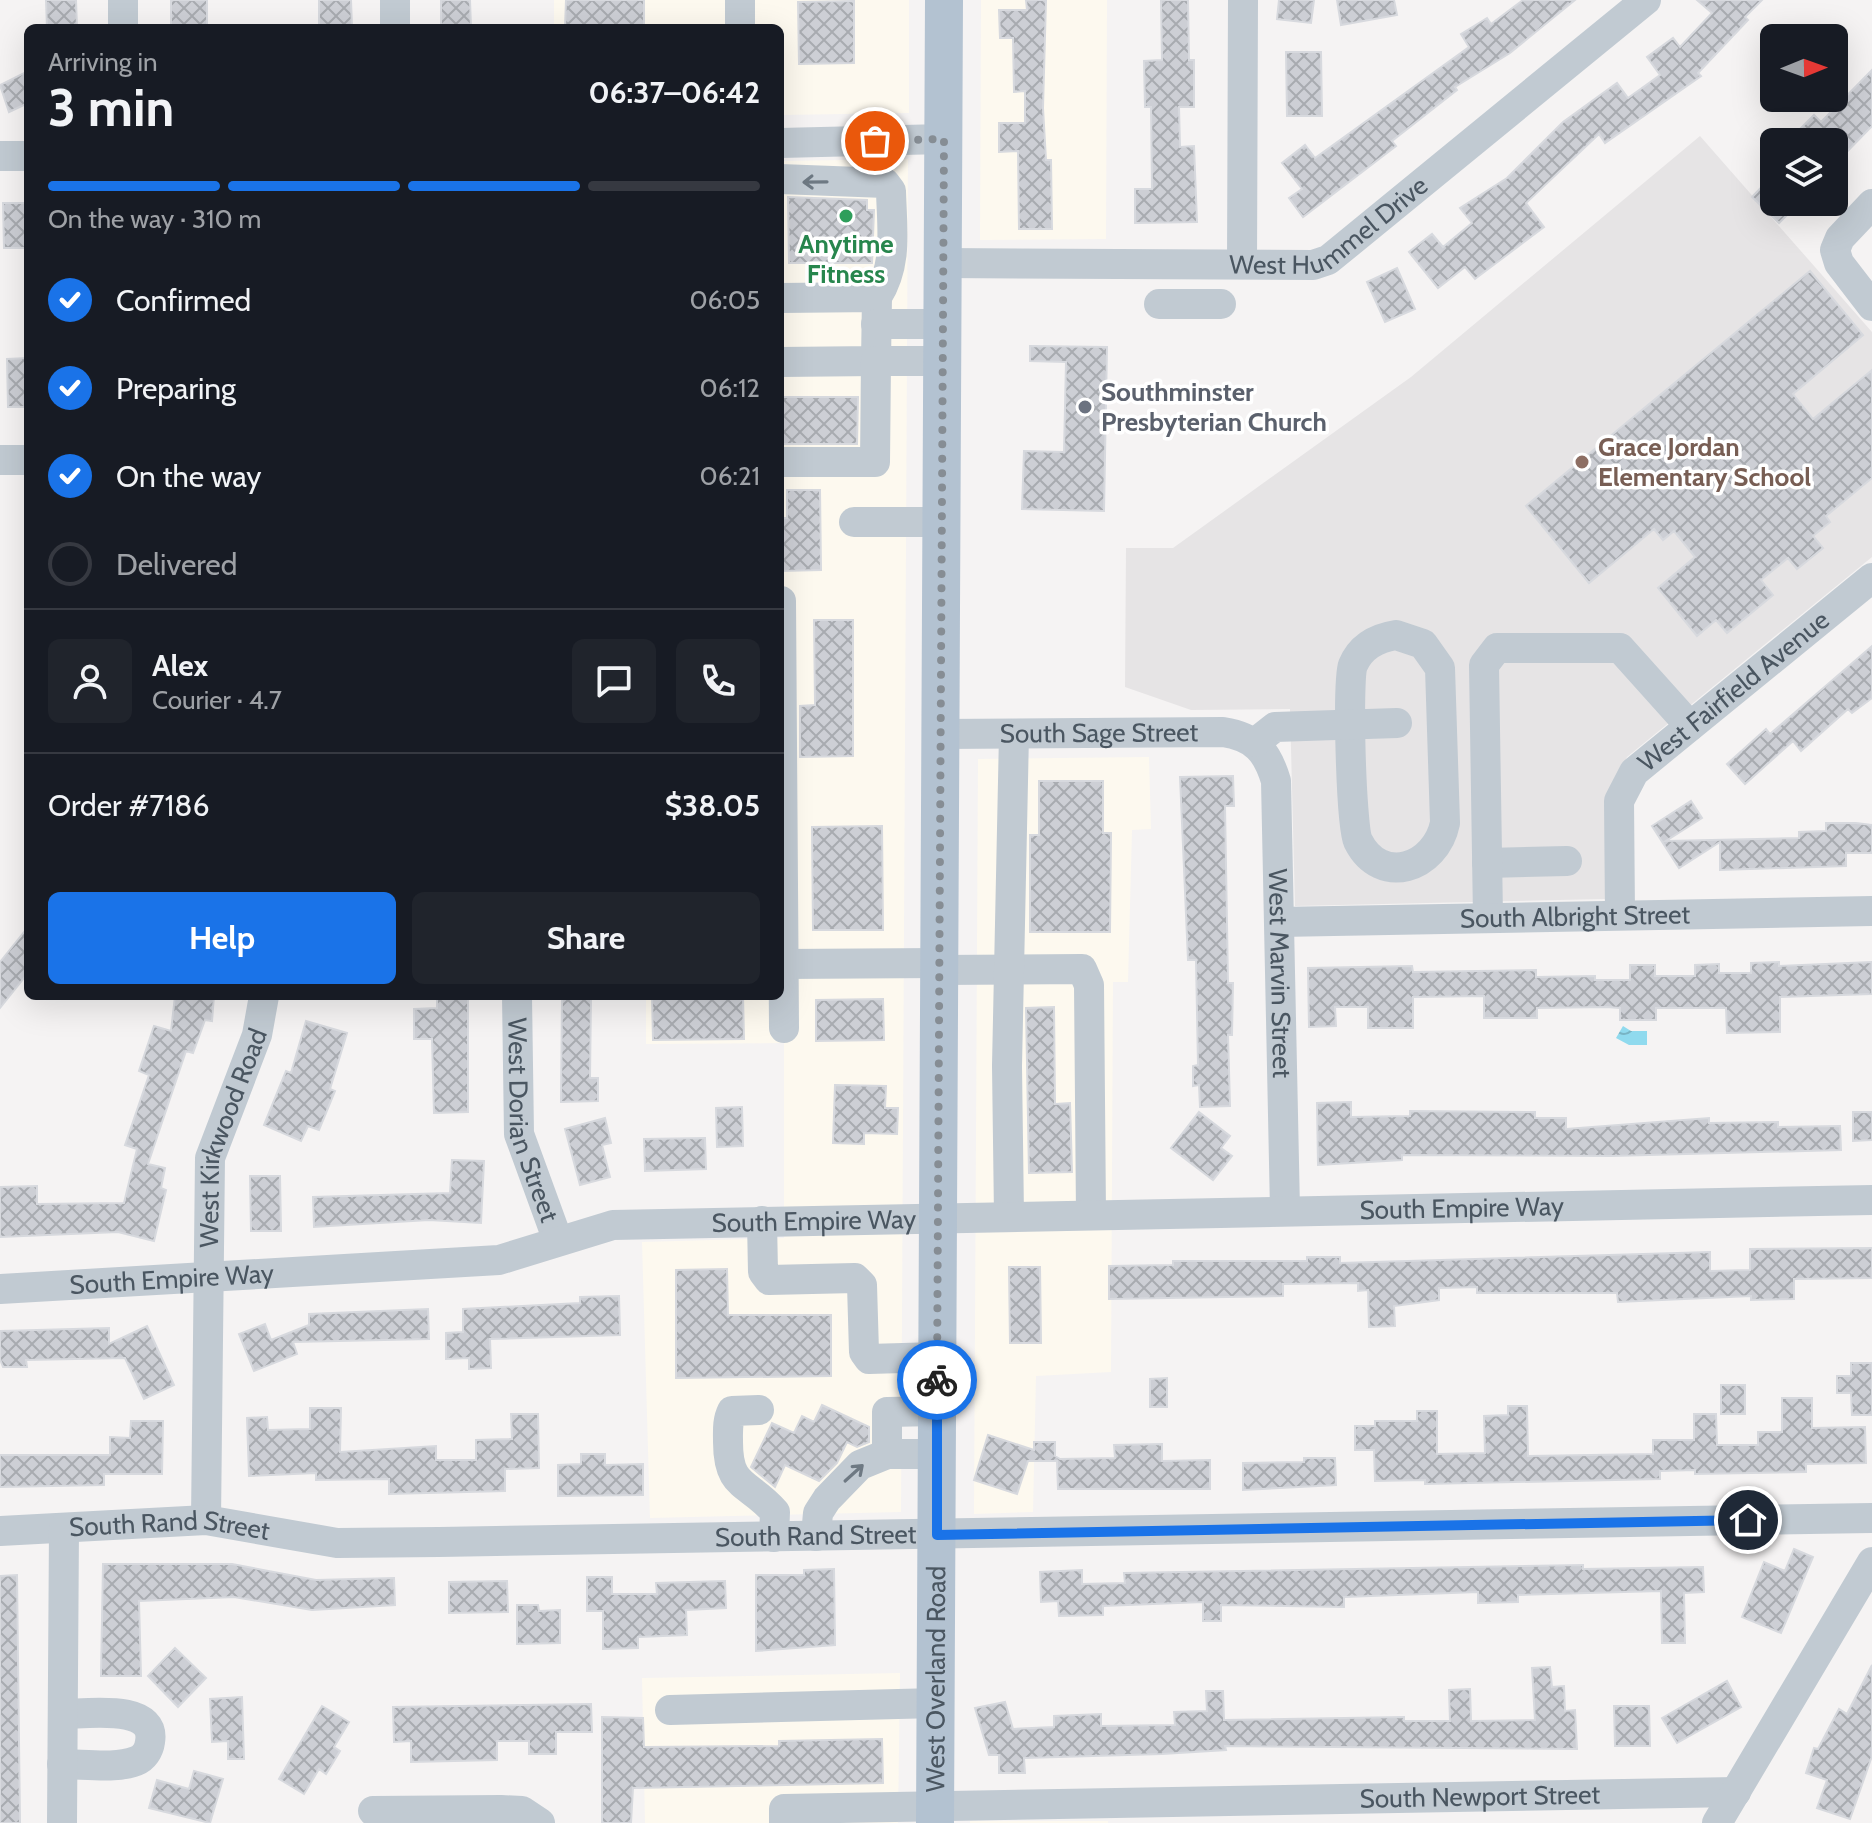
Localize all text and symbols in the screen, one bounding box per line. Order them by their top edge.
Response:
north arrow [1760,24,1848,112]
map controls [1760,24,1848,216]
text: Arriving in [48,46,158,78]
text: 06:37–06:42 [589,74,760,111]
text: 3 min [48,76,174,139]
pin [841,107,909,175]
icon: bag [853,119,897,163]
button: layers [1760,128,1848,216]
street label: West Hummel Drive [1229,169,1434,281]
one-way arrow [802,174,829,190]
text: On the way · 310 m [48,203,261,235]
marker: Anytime Fitness [837,207,855,225]
place label: Anytime Fitness [798,228,894,290]
icon: check [48,278,92,322]
text: Confirmed [116,282,251,319]
text: 06:05 [689,284,760,316]
icon: check [48,366,92,410]
text: Preparing [116,370,236,407]
text: 06:12 [700,372,760,404]
place label: Southminster Presbyterian Church [1101,376,1327,438]
marker: Southminster Presbyterian Church [1076,398,1094,416]
place label: Grace Jordan Elementary School [1598,431,1811,493]
marker: Grace Jordan Elementary School [1573,453,1591,471]
icon: check [48,454,92,498]
text: On the way [116,458,261,495]
text: 06:21 [700,460,760,492]
text: Delivered [116,546,237,583]
street label: West Fairfield Avenue [1632,604,1835,778]
button: person [48,639,132,723]
button: chat [572,639,656,723]
button: phone [676,639,760,723]
text: Alex [152,647,208,684]
text: Courier · 4.7 [152,684,282,716]
street label: South Sage Street [1000,716,1199,750]
text: Order #7186 [48,787,209,824]
text: $38.05 [665,787,760,824]
street label: West Marvin Street [1262,868,1298,1079]
button: Help [48,892,396,984]
button: Share [412,892,760,984]
street label: South Albright Street [1460,898,1691,935]
street label: West Dorian Street [501,1017,566,1227]
street label: West Kirkwood Road [193,1024,274,1248]
street label: South Empire Way [1359,1190,1564,1226]
street label: South Empire Way [711,1203,916,1239]
street label: South Empire Way [69,1257,275,1301]
courier [897,1340,977,1420]
icon: bike [915,1358,959,1402]
one-way arrow [844,1463,864,1482]
pin [1714,1486,1782,1554]
icon: home [1726,1498,1770,1542]
street label: South Rand Street [68,1504,273,1547]
street label: South Rand Street [715,1518,917,1553]
street label: West Overland Road [919,1566,952,1792]
street label: South Newport Street [1359,1778,1601,1815]

